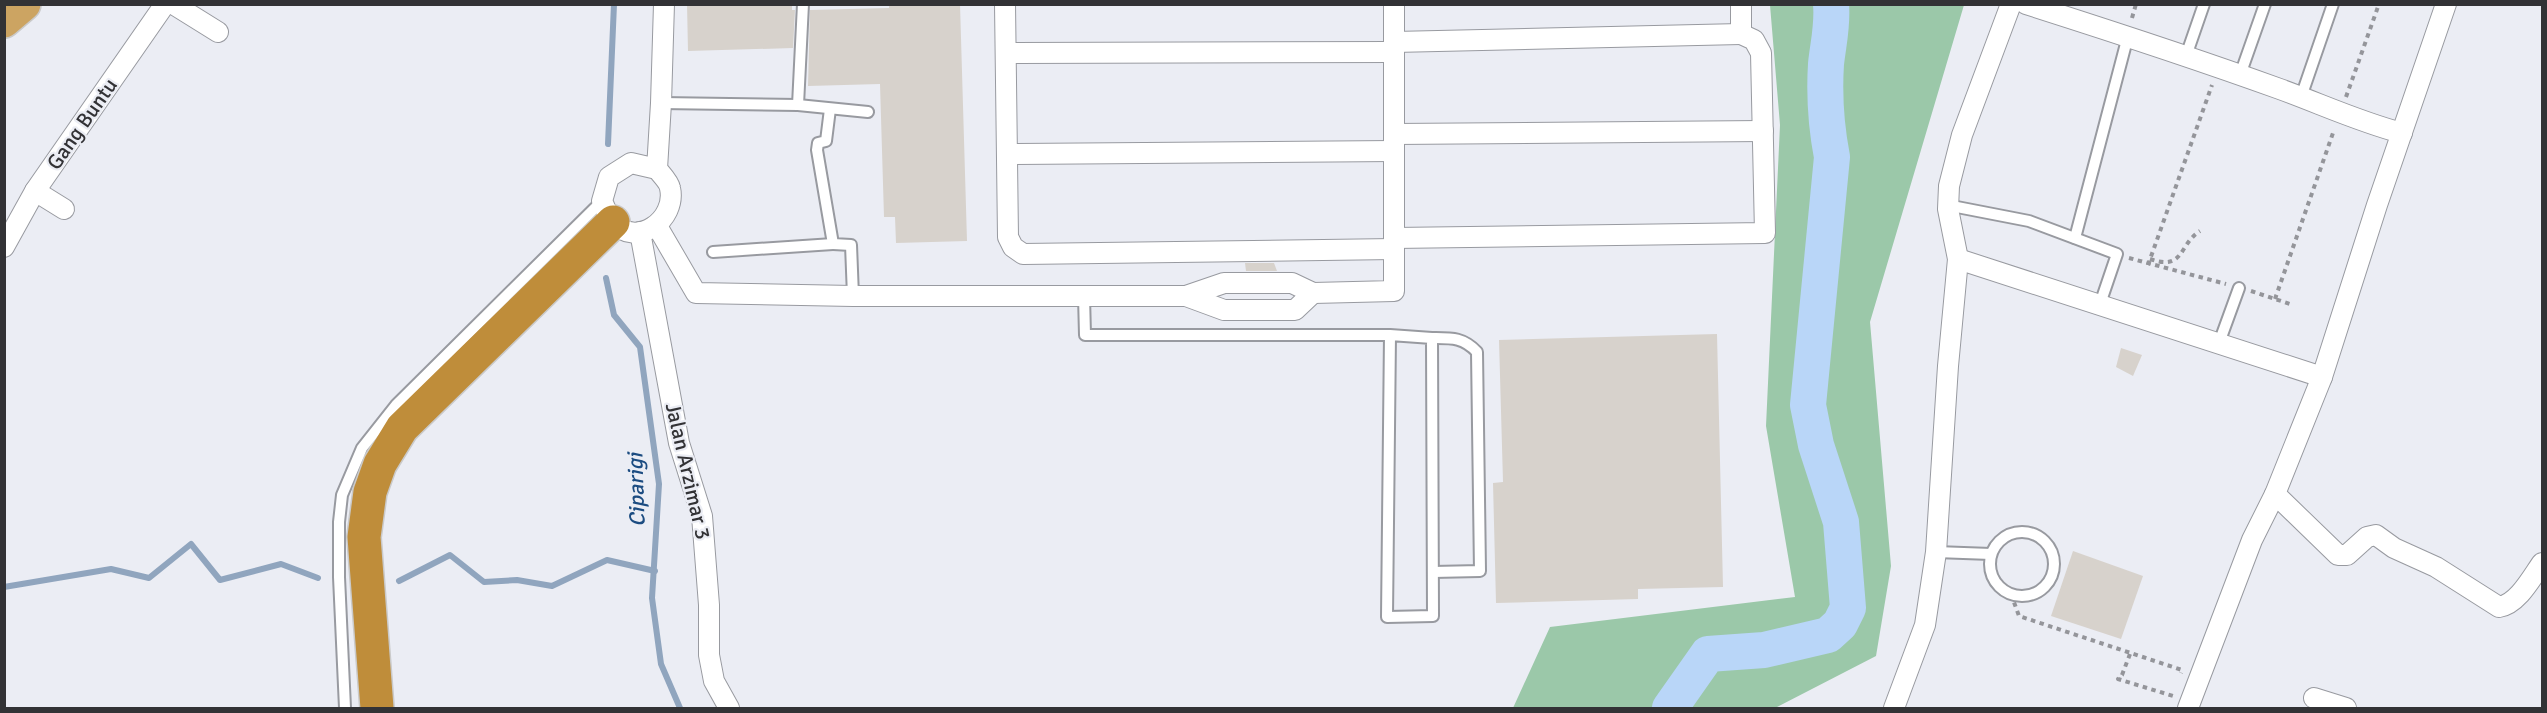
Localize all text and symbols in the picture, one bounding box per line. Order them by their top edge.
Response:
street label: Gang Buntu [41,73,123,175]
street label: Jalan Arzimar 3 [660,400,716,542]
water label: Ciparigi [621,451,651,527]

